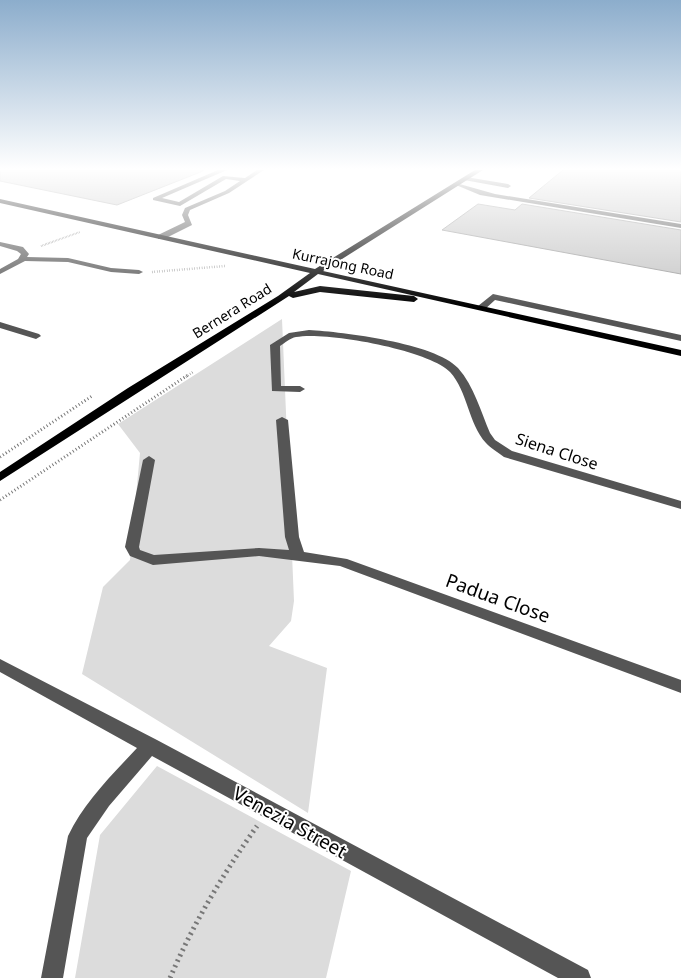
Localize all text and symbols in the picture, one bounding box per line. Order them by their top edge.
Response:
street label: Kurrajong Road [291,244,395,284]
street label: Bernera Road [189,279,275,342]
street label: Siena Close [513,427,601,475]
street label: Padua Close [442,567,554,629]
street label: Venezia Street [228,780,352,864]

